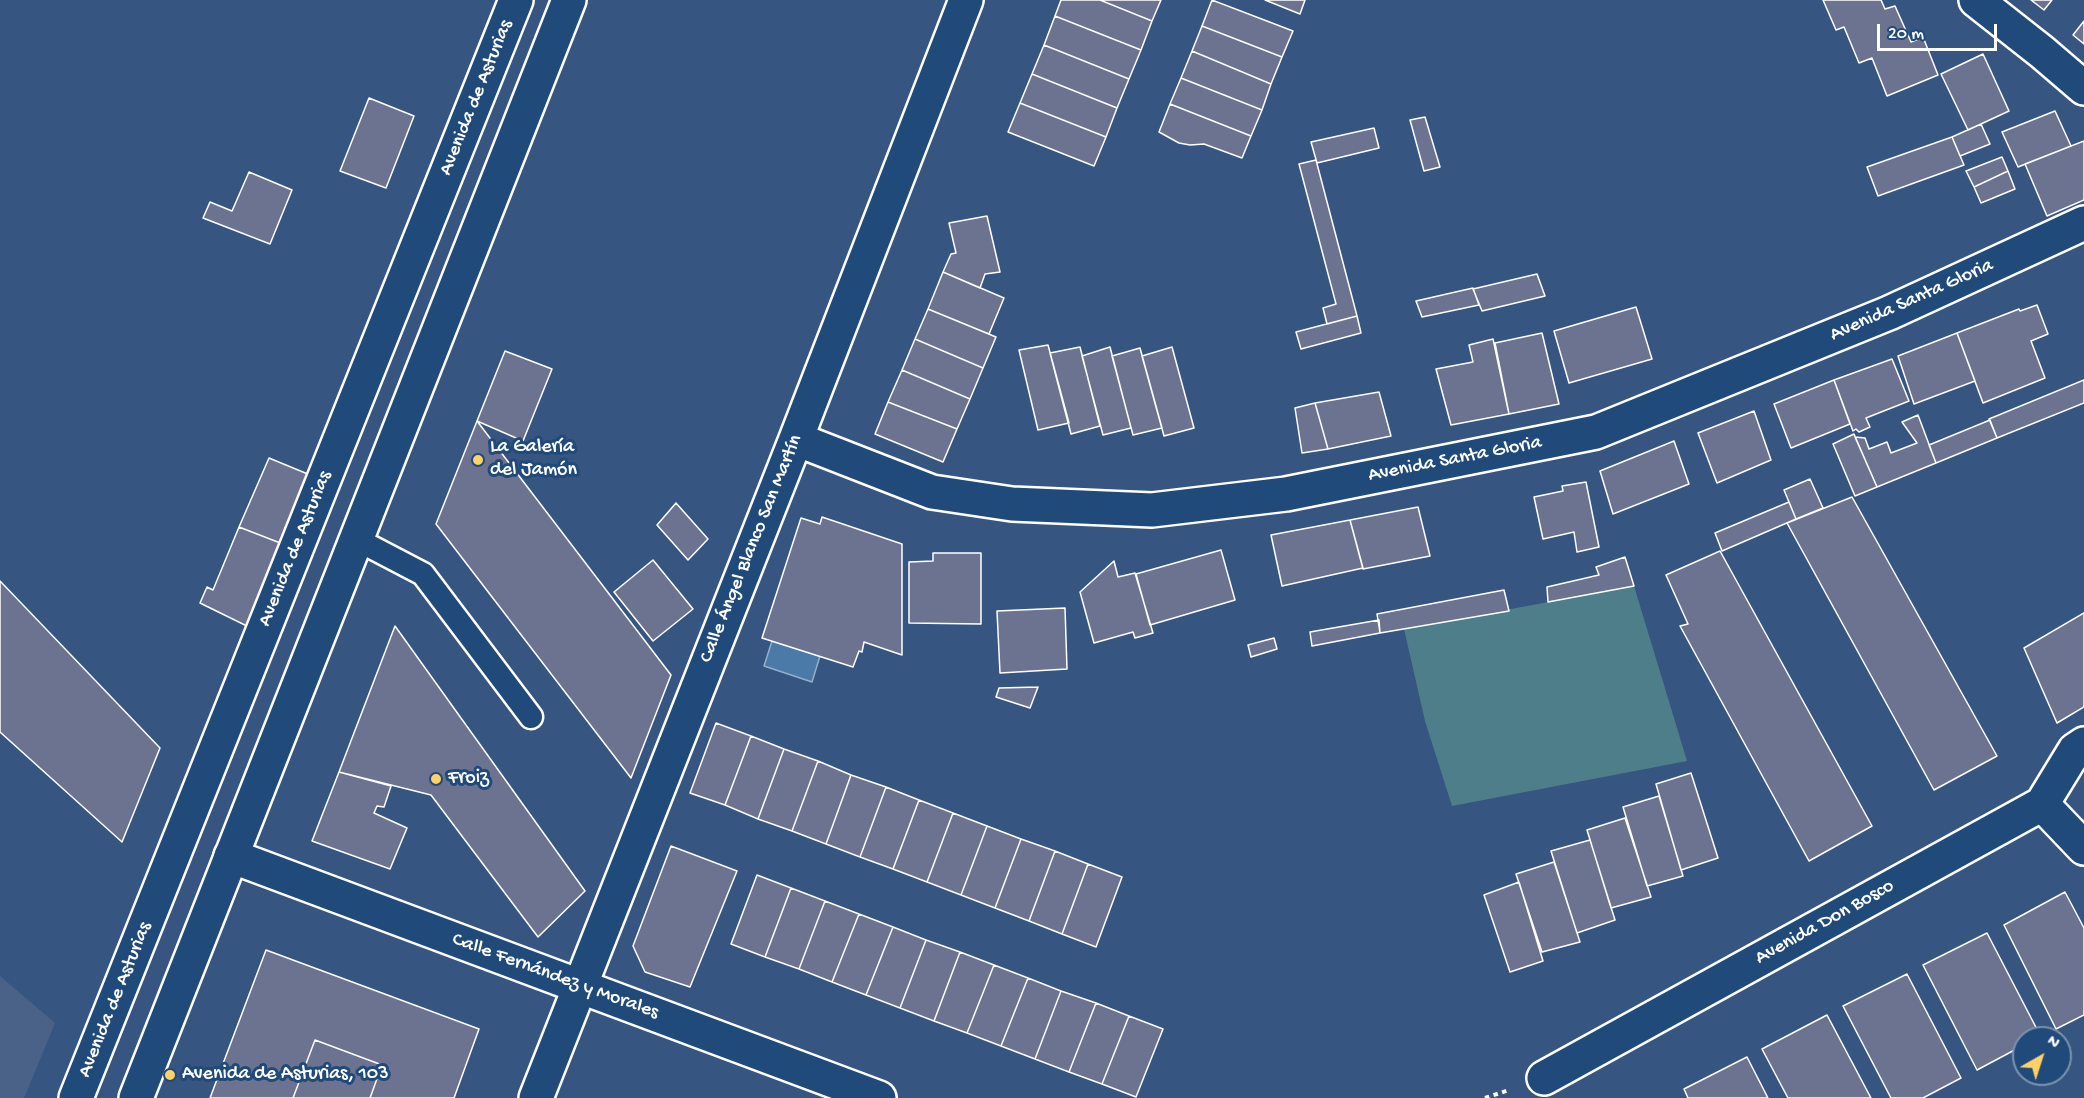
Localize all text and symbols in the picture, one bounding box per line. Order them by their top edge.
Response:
scale bar [1880,12,2000,50]
street label: Avenida de Asturias [435,17,519,179]
text: 20 m [1888,24,1924,45]
street label: Avenida Santa Gloria [1827,254,1997,348]
street label: Calle Ángel Blanco San Martín [695,431,809,667]
street label: Avenida Santa Gloria [1366,431,1544,489]
place label: La Galería del Jamón [490,436,577,483]
marker: La Galería del Jamón [471,453,485,467]
street label: Avenida de Asturias [254,468,338,630]
place label: Froiz [448,767,489,791]
marker: Froiz [429,772,443,786]
street label: Avenida Don Bosco [1751,875,1899,971]
street label: Avenida de Asturias [74,919,158,1081]
street label: Calle Fernández y Morales [448,928,662,1026]
north arrow [2012,1026,2072,1086]
text: N [2042,1033,2062,1054]
place label: Avenida de Asturias, 103 [182,1063,389,1087]
marker: Avenida de Asturias, 103 [163,1068,177,1082]

